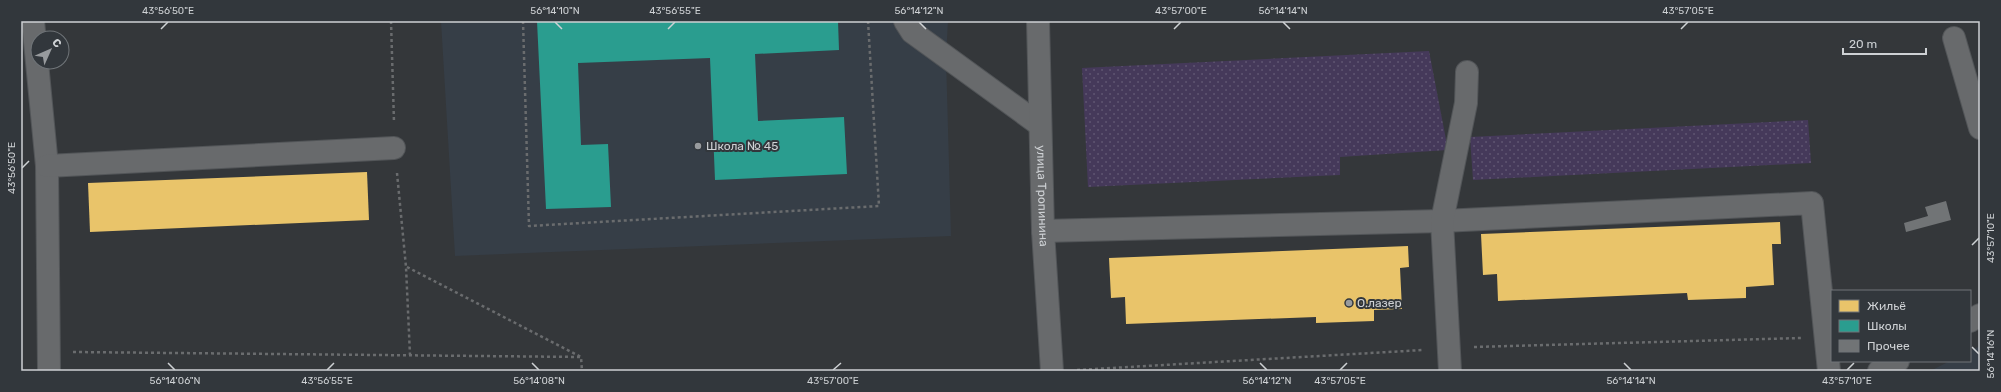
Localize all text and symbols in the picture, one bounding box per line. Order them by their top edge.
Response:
text: 43°56'50"E [142,5,194,17]
text: 56°14'10"N [530,5,580,17]
text: 43°56'55"E [649,5,701,17]
text: 56°14'12"N [894,5,944,17]
text: 43°57'00"E [1155,5,1207,17]
text: 56°14'14"N [1258,5,1308,17]
text: 43°57'05"E [1662,5,1714,17]
north arrow [30,30,70,70]
scale bar [1843,30,1926,56]
text: С [49,36,64,51]
text: 20 m [1849,37,1877,51]
place label: Школа № 45 [706,139,778,153]
marker: Школа № 45 [693,141,703,151]
text: 43°56'50"E [6,142,18,194]
street label: улица Тропинина [1034,145,1051,247]
text: 43°57'10"E [1985,213,1997,263]
legend [1831,290,1971,362]
place label: О.лазер [1357,296,1402,310]
marker: О.лазер [1344,298,1354,308]
text: Жильё [1867,299,1906,313]
text: Школы [1867,319,1907,333]
text: 56°14'16"N [1985,329,1997,378]
text: Прочее [1867,339,1910,353]
text: 56°14'06"N [149,375,201,387]
text: 43°56'55"E [301,375,353,387]
text: 56°14'08"N [513,375,565,387]
text: 43°57'00"E [807,375,859,387]
text: 56°14'12"N [1242,375,1292,387]
text: 43°57'05"E [1314,375,1366,387]
text: 56°14'14"N [1606,375,1656,387]
text: 43°57'10"E [1822,375,1872,387]

